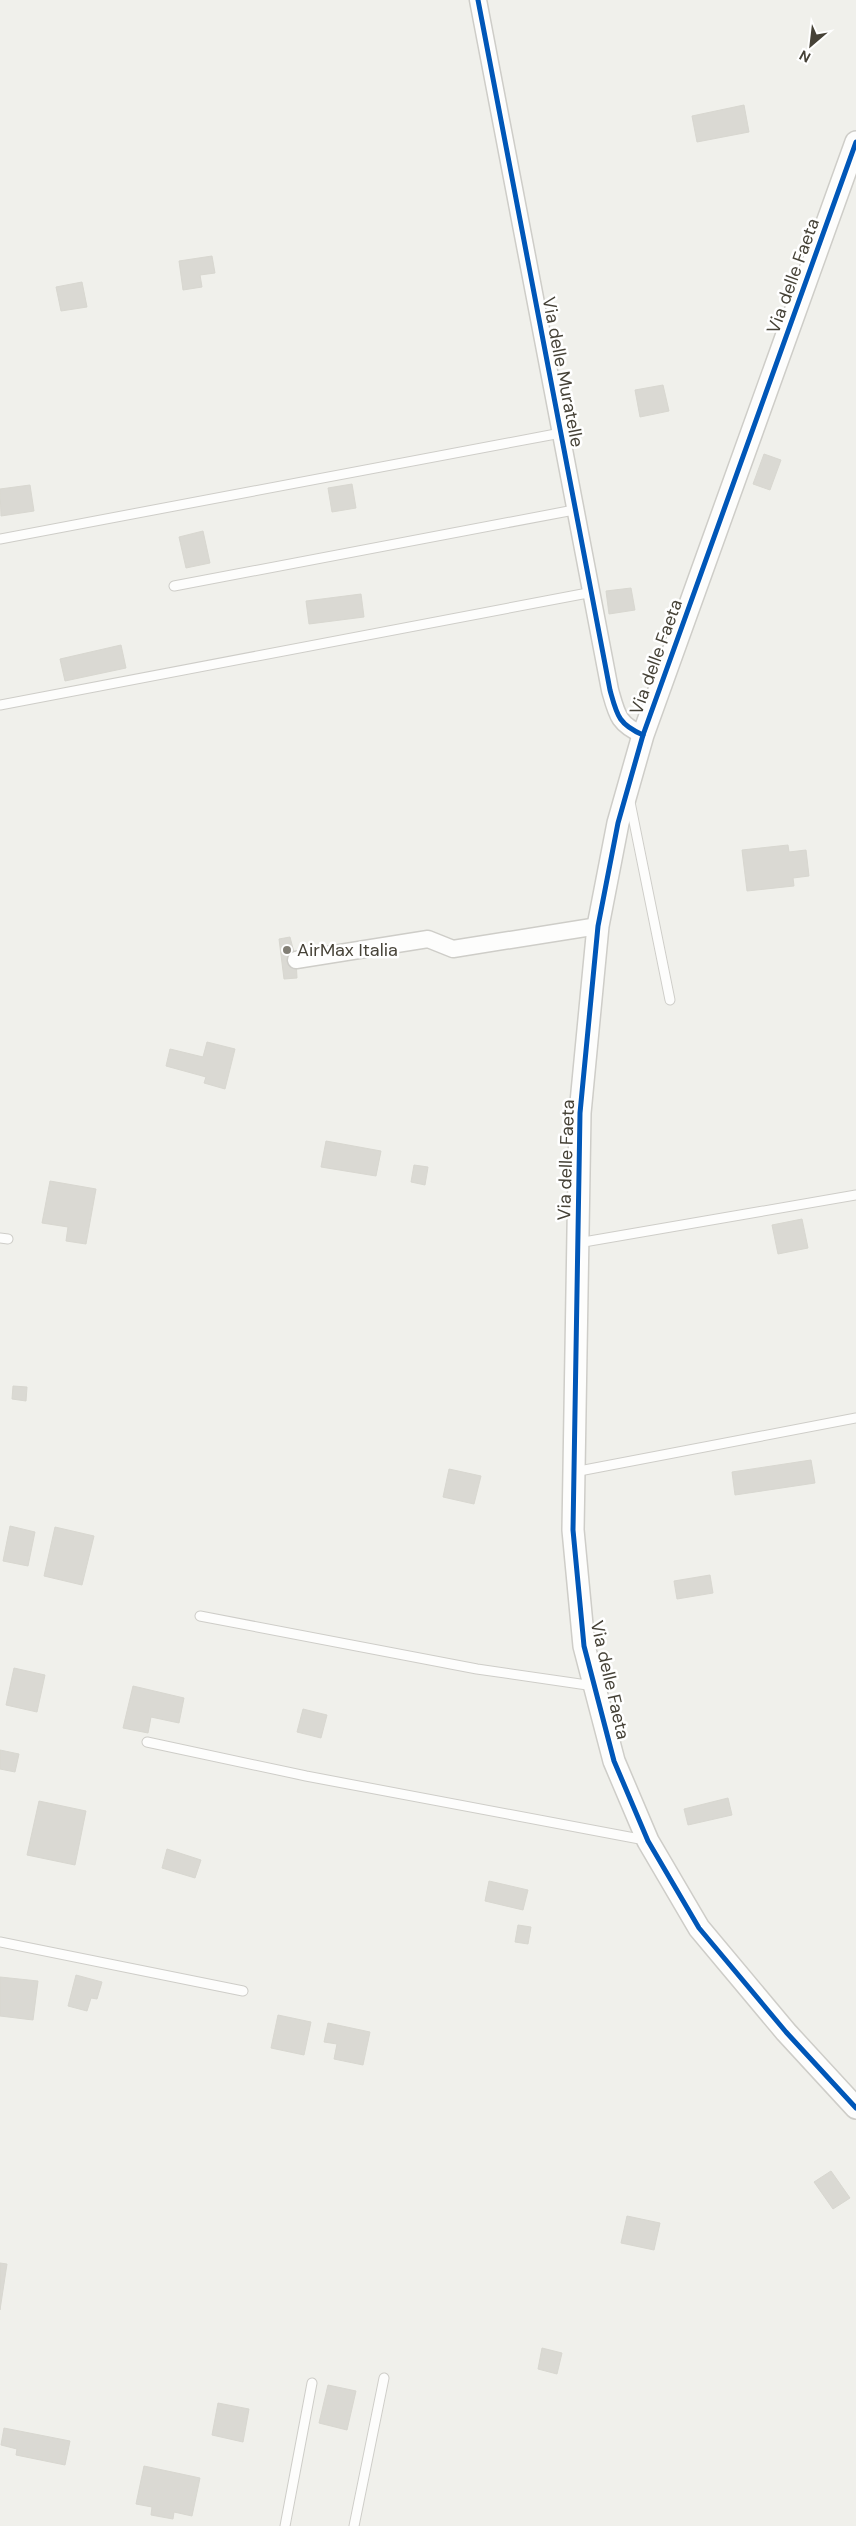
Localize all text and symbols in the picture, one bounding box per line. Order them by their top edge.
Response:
north arrow [786,20,836,70]
text: N [796,46,814,67]
street label: Via delle Faeta [761,215,825,337]
street label: Via delle Muratelle [537,295,589,449]
street label: Via delle Faeta [624,596,688,718]
place label: AirMax Italia [297,938,398,962]
marker: AirMax Italia [281,944,293,956]
street label: Via delle Faeta [552,1099,580,1221]
street label: Via delle Faeta [585,1618,635,1742]

